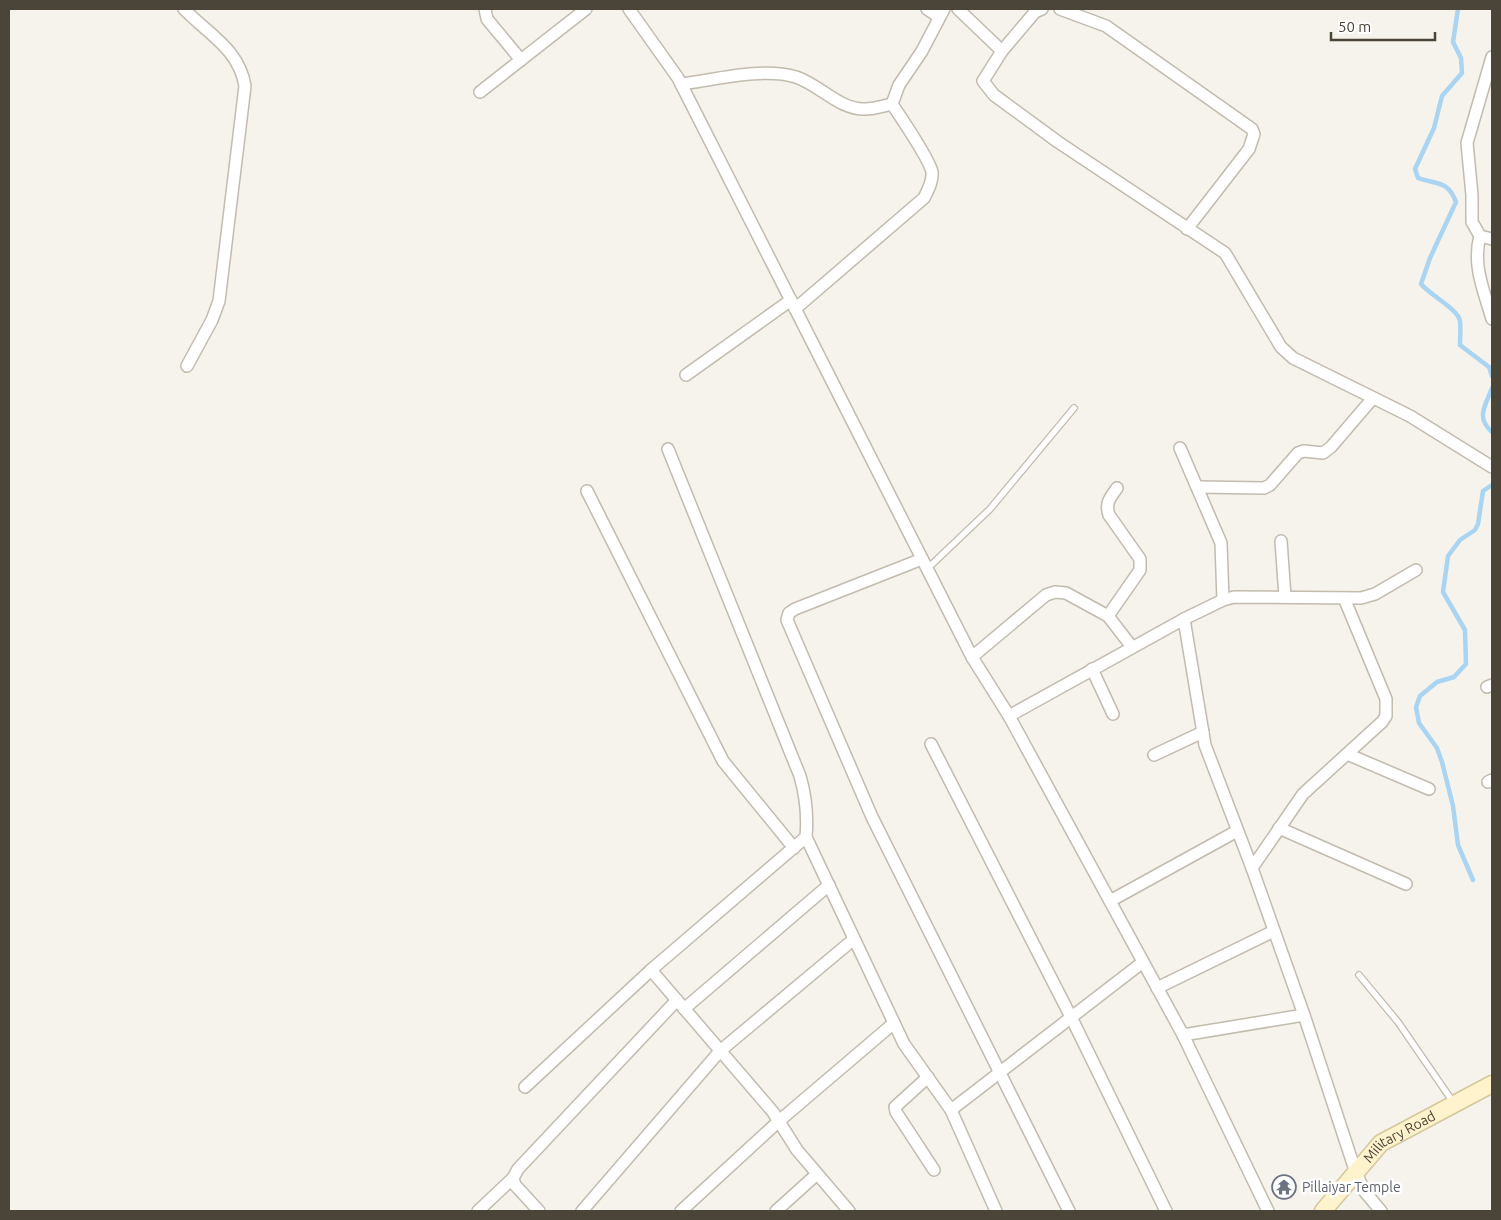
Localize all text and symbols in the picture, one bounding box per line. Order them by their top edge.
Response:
scale bar [1331,10,1435,42]
text: 50 m [1338,18,1371,35]
street label: Military Road [1360,1108,1438,1166]
temple icon: Pillaiyar Temple [1271,1174,1297,1200]
place label: Pillaiyar Temple [1302,1179,1401,1195]

